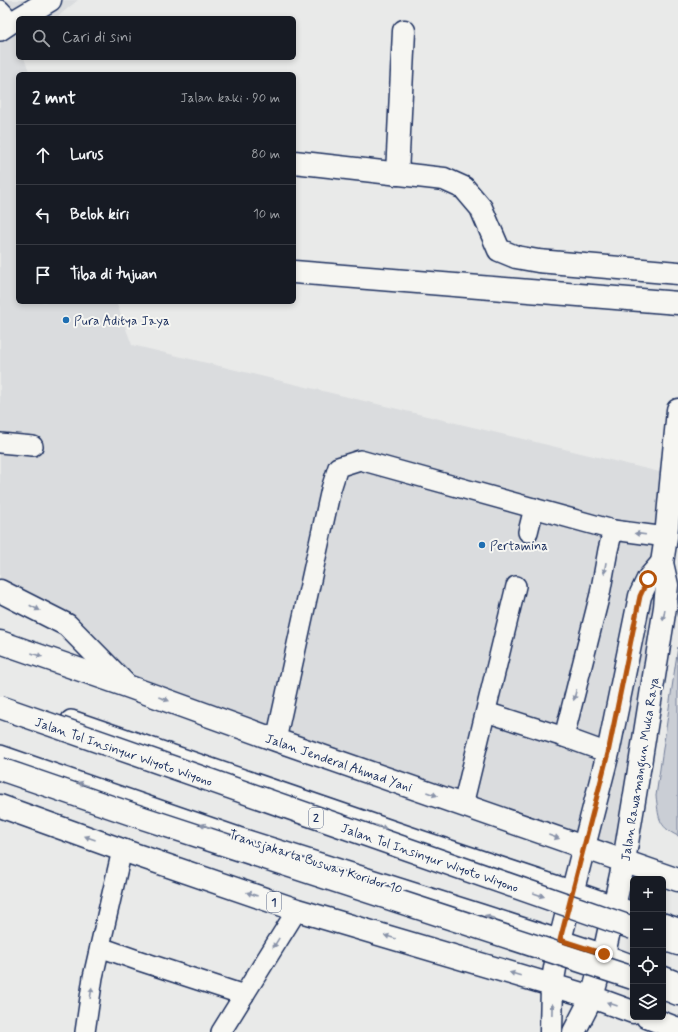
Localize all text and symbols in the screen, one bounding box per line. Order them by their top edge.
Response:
search box [16,16,296,60]
icon: search [30,27,52,49]
text: Cari di sini [62,28,132,48]
text: 2 mnt [32,87,76,109]
text: Jalan kaki · 90 m [180,90,280,107]
icon: ahead [32,144,54,166]
text: Lurus [70,145,103,165]
text: 80 m [251,146,280,163]
icon: left [32,204,54,226]
text: Belok kiri [70,205,129,225]
text: 10 m [253,206,280,223]
icon: arrive [32,264,54,286]
text: Tiba di tujuan [70,265,157,285]
place label: Pura Aditya Jaya [74,313,170,330]
marker: Pura Aditya Jaya [61,315,71,325]
one-way arrow [634,531,646,537]
place label: Pertamina [490,538,548,555]
marker: Pertamina [477,540,487,550]
one-way arrow [602,562,608,574]
route start [639,570,657,588]
one-way arrow [29,605,41,611]
one-way arrow [660,609,666,621]
one-way arrow [31,652,43,658]
street label: Jalan Rawamangun Muka Raya [618,676,665,863]
one-way arrow [572,689,578,701]
one-way arrow [158,696,170,702]
street label: Jalan Tol Insinyur Wiyoto Wiyono [32,714,215,791]
street label: Jalan Jenderal Ahmad Yani [263,730,414,797]
one-way arrow [77,780,89,786]
one-way arrow [426,791,438,797]
road number: 2 [309,808,323,828]
street label: Jalan Tol Insinyur Wiyoto Wiyono [338,820,521,897]
one-way arrow [200,822,212,828]
one-way arrow [375,824,387,830]
street label: Transjakarta Busway Koridor 10 [226,826,405,899]
one-way arrow [549,834,561,840]
one-way arrow [83,835,95,841]
map controls [630,876,666,1020]
button: + [630,876,666,912]
one-way arrow [246,891,258,897]
road number: 1 [267,892,281,912]
one-way arrow [534,893,546,899]
button: − [630,912,666,948]
one-way arrow [484,913,496,919]
one-way arrow [384,934,396,940]
one-way arrow [273,937,280,949]
route end [595,945,613,963]
button: locate [630,948,666,984]
one-way arrow [508,971,520,977]
button: layers [630,984,666,1020]
one-way arrow [88,987,94,999]
one-way arrow [606,1001,618,1007]
one-way arrow [548,1003,555,1015]

